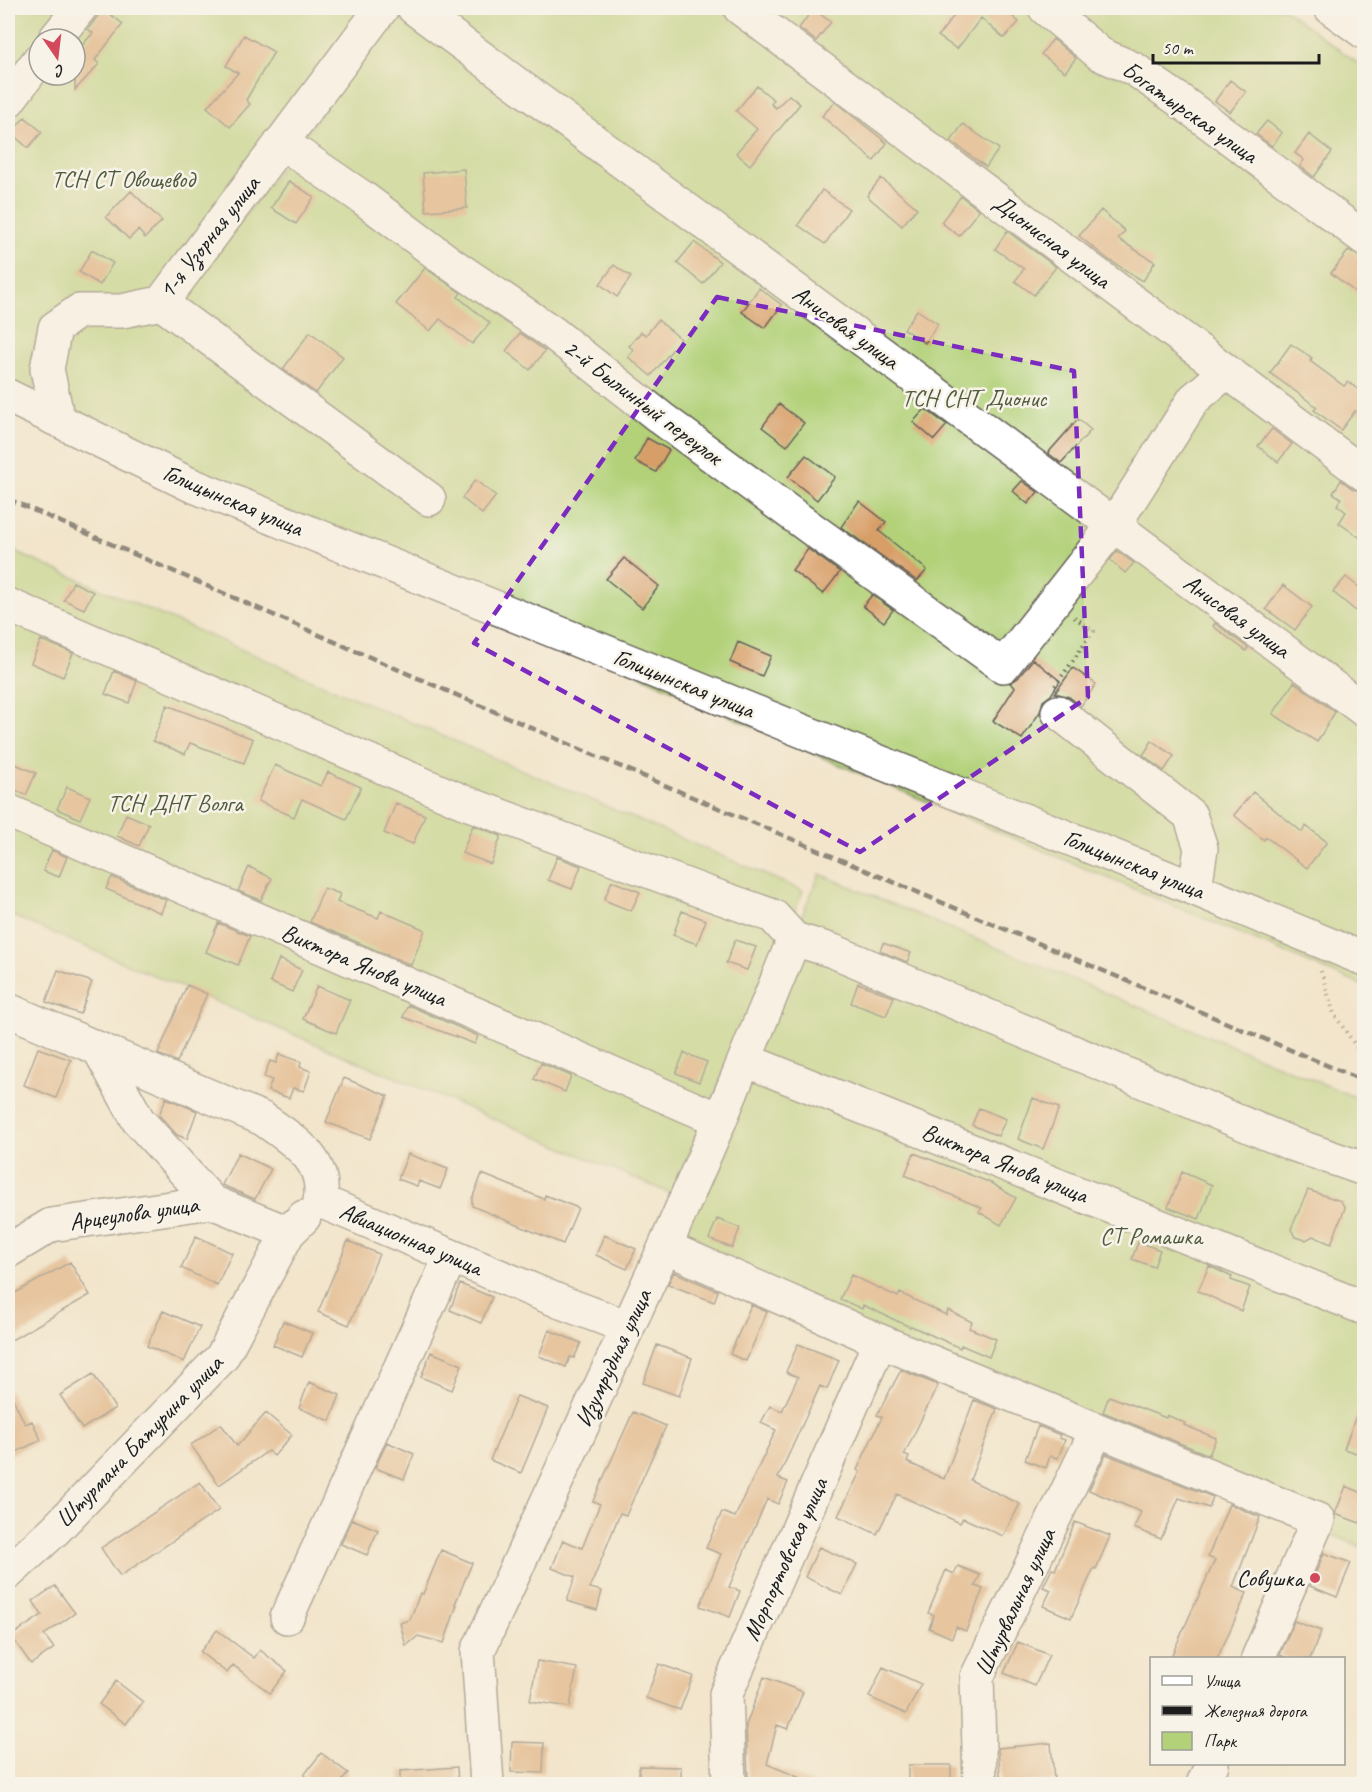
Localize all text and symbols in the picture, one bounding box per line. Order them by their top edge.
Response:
north arrow [27,27,87,87]
scale bar [1153,27,1320,65]
text: 50 m [1162,37,1195,59]
street label: Богатырская улица [1116,54,1265,171]
text: С [52,60,67,82]
park label: ТСН СТ Овощевод [51,164,197,194]
street label: 1-я Узорная улица [152,168,268,305]
street label: Дионисная улица [987,187,1118,296]
street label: Анисовая улица [787,278,906,377]
street label: 2-й Былинный переулок [558,332,730,473]
park label: ТСН СНТ Дионис [902,383,1048,413]
street label: Голицынская улица [159,457,309,543]
street label: Анисовая улица [1178,567,1297,666]
street label: Голицынская улица [609,641,760,725]
park label: ТСН ДНТ Волга [107,788,244,818]
street label: Голицынская улица [1059,822,1210,906]
street label: Виктора Янова улица [277,917,452,1014]
street label: Виктора Янова улица [918,1116,1094,1210]
street label: Арцеулова улица [68,1189,202,1237]
street label: Авиационная улица [335,1196,489,1283]
park label: СТ Ромашка [1100,1221,1204,1251]
street label: Изумрудная улица [568,1283,660,1432]
street label: Штурмана Батурина улица [49,1347,230,1534]
street label: Морпортовская улица [736,1472,835,1645]
street label: Штурвальная улица [968,1522,1063,1680]
place label: Совушка [1237,1563,1305,1593]
marker: Совушка [1308,1571,1322,1585]
legend [1150,1657,1345,1765]
text: Улица [1204,1670,1241,1692]
text: Железная дорога [1204,1700,1308,1723]
text: Парк [1204,1730,1238,1752]

